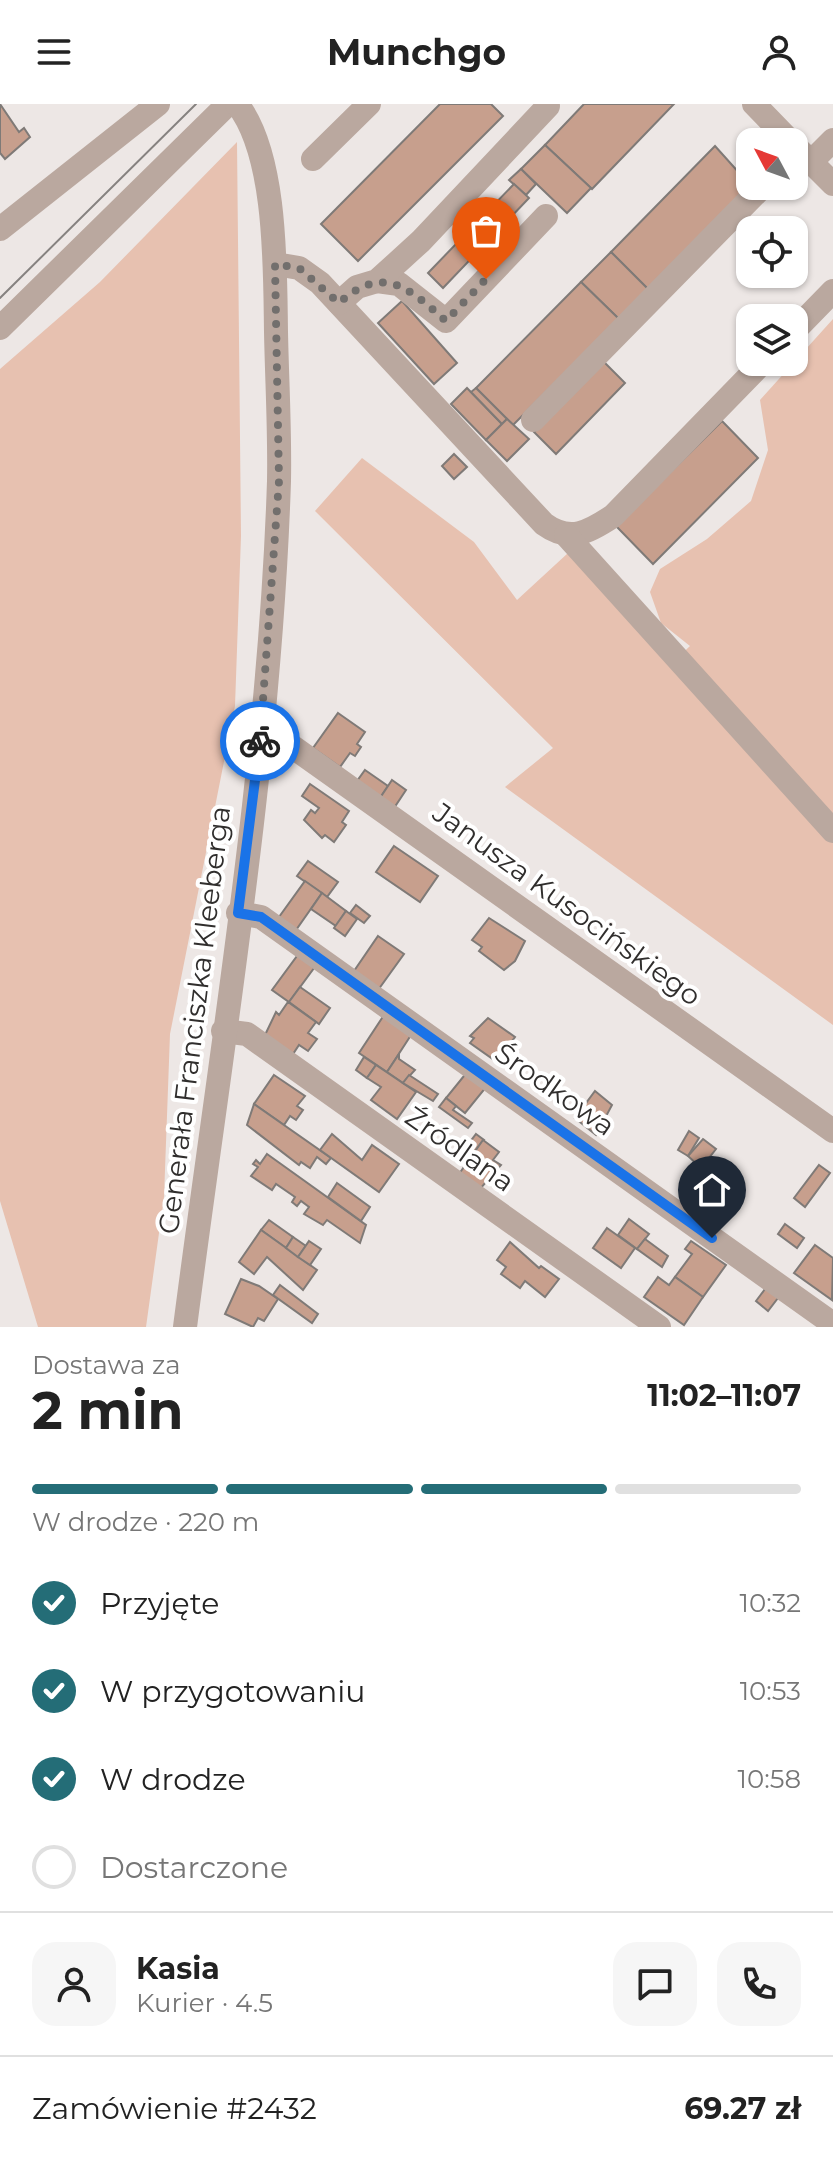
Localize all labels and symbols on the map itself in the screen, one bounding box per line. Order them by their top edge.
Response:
north arrow [736,128,808,200]
pin [452,197,520,279]
courier [220,701,300,781]
street label: Janusza Kusocińskiego [425,795,708,1013]
street label: Generała Franciszka Kleeberga [151,804,237,1236]
street label: Środkowa [489,1035,621,1143]
street label: Źródlana [399,1099,521,1199]
pin [678,1156,746,1238]

